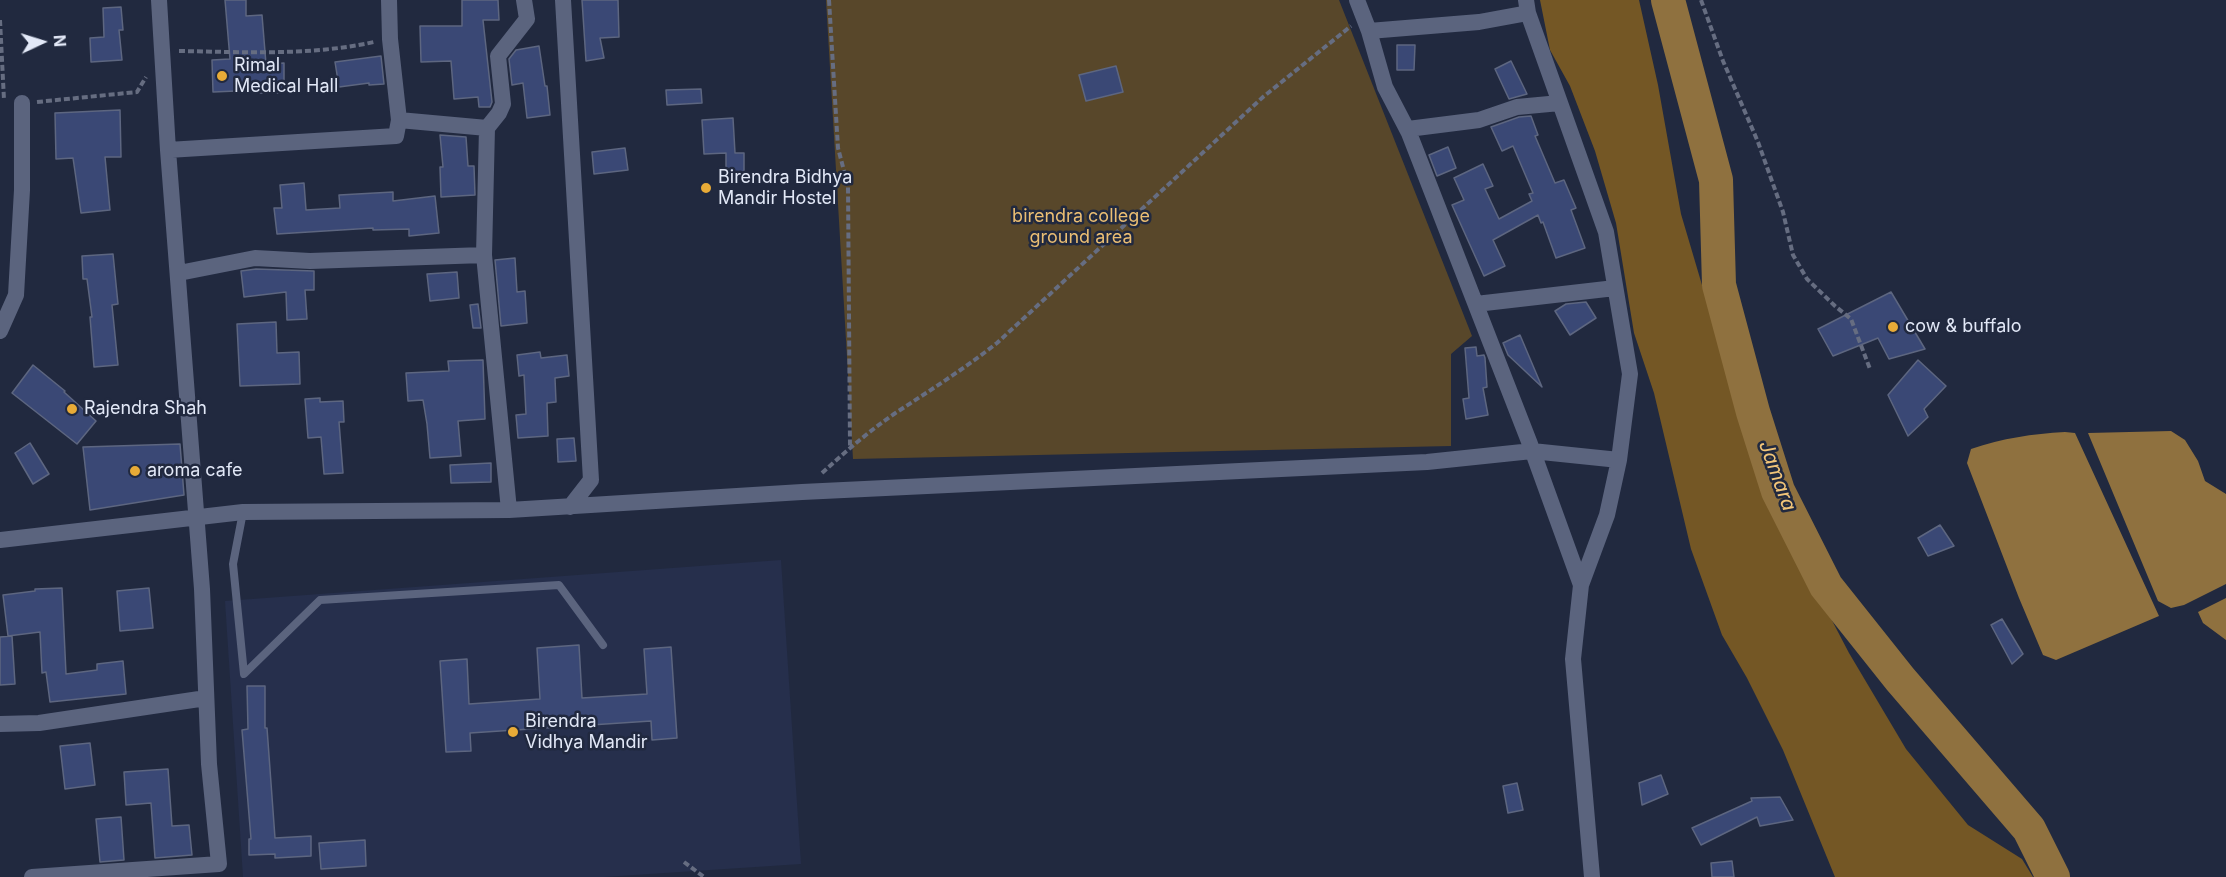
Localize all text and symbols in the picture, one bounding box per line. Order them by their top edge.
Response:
north arrow [12,12,72,72]
text: N [50,34,70,48]
place label: Rimal Medical Hall [234,55,338,98]
marker: Rimal Medical Hall [215,69,229,83]
place label: Birendra Bidhya Mandir Hostel [718,167,852,210]
marker: Birendra Bidhya Mandir Hostel [699,181,713,195]
park label: birendra college ground area [1012,206,1150,248]
place label: cow & buffalo [1905,316,2021,338]
marker: cow & buffalo [1886,320,1900,334]
place label: Rajendra Shah [84,398,207,420]
marker: Rajendra Shah [65,402,79,416]
water label: Jamara [1753,438,1801,514]
place label: aroma cafe [147,460,243,482]
marker: aroma cafe [128,464,142,478]
place label: Birendra Vidhya Mandir [525,711,648,754]
marker: Birendra Vidhya Mandir [506,725,520,739]

